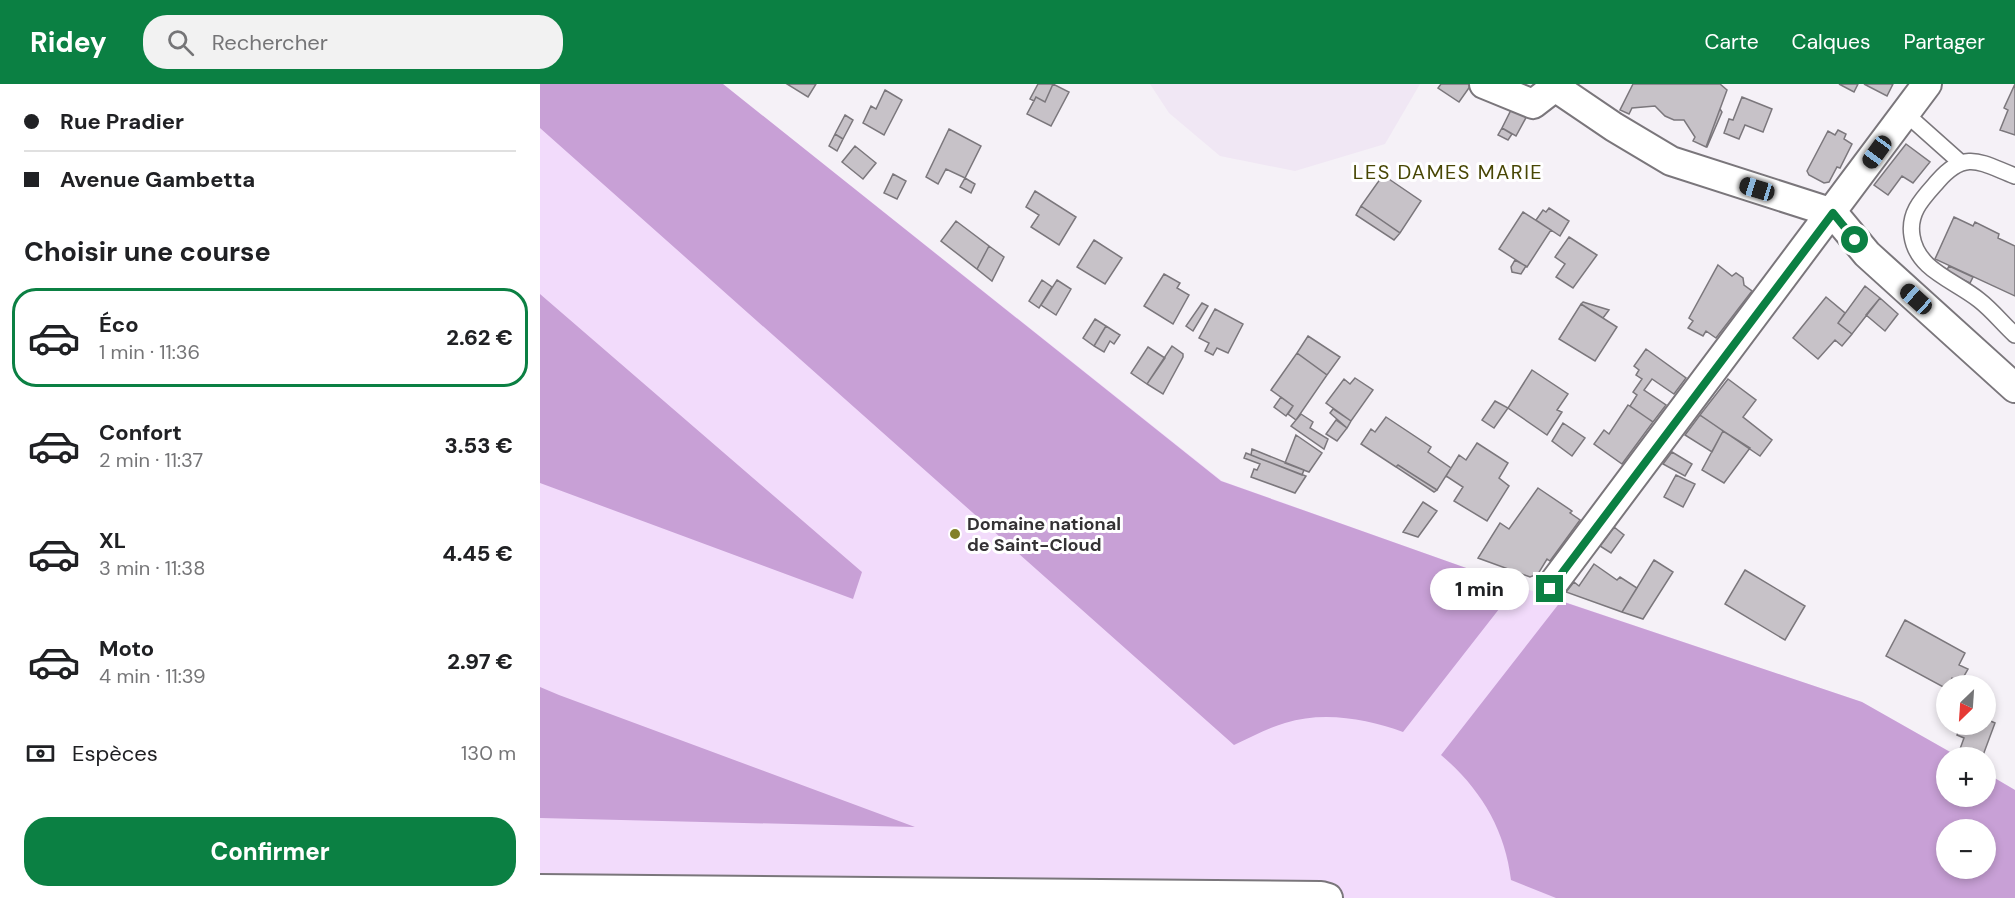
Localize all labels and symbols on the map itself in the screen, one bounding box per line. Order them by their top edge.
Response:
car [1859,132,1895,172]
district label: LES DAMES MARIE [1353,159,1543,185]
car [1737,175,1777,203]
route start [1841,226,1868,253]
car [1897,280,1935,318]
place label: Domaine national de Saint-Cloud [967,512,1121,557]
marker: Domaine national de Saint-Cloud [948,527,962,541]
callout: 1 min [1430,568,1529,610]
route end [1536,575,1563,602]
north arrow [1936,675,1996,735]

